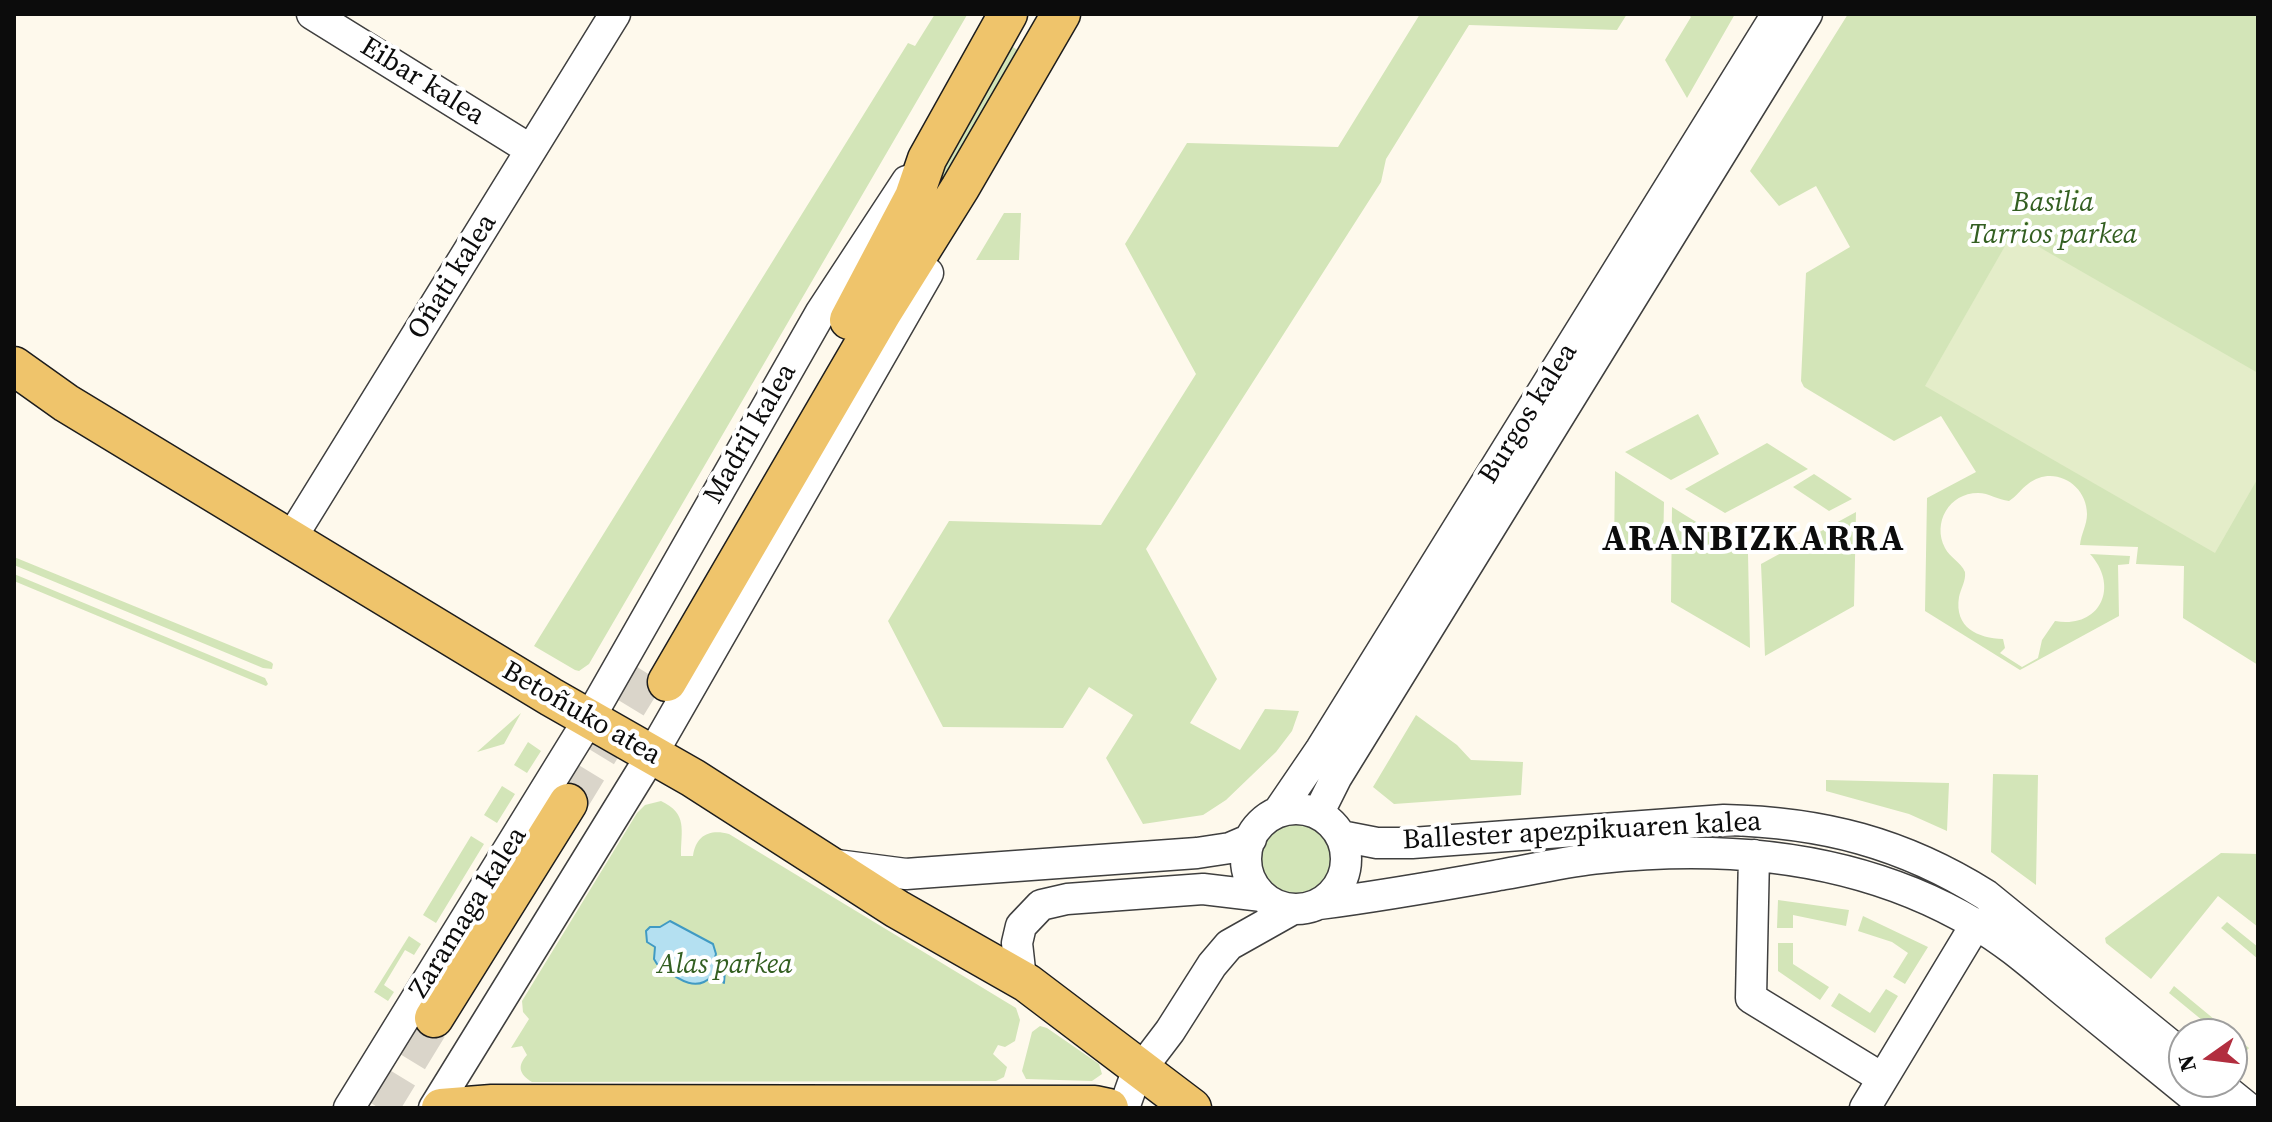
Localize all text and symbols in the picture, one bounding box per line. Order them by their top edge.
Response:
street label: Eibar kalea [354,31,490,133]
park label: Basilia Tarrios parkea [1969,187,2137,253]
street label: Oñati kalea [401,208,505,346]
street label: Burgos kalea [1473,338,1585,490]
street label: Madril kalea [697,358,805,510]
district label: ARANBIZKARRA [1602,519,1906,563]
street label: Betoñuko atea [496,655,666,773]
street label: Ballester apezpikuaren kalea [1402,806,1762,858]
street label: Zaramaga kalea [403,821,535,1005]
park label: Alas parkea [657,949,793,983]
north arrow [2168,1018,2248,1098]
text: N [2170,1052,2203,1075]

